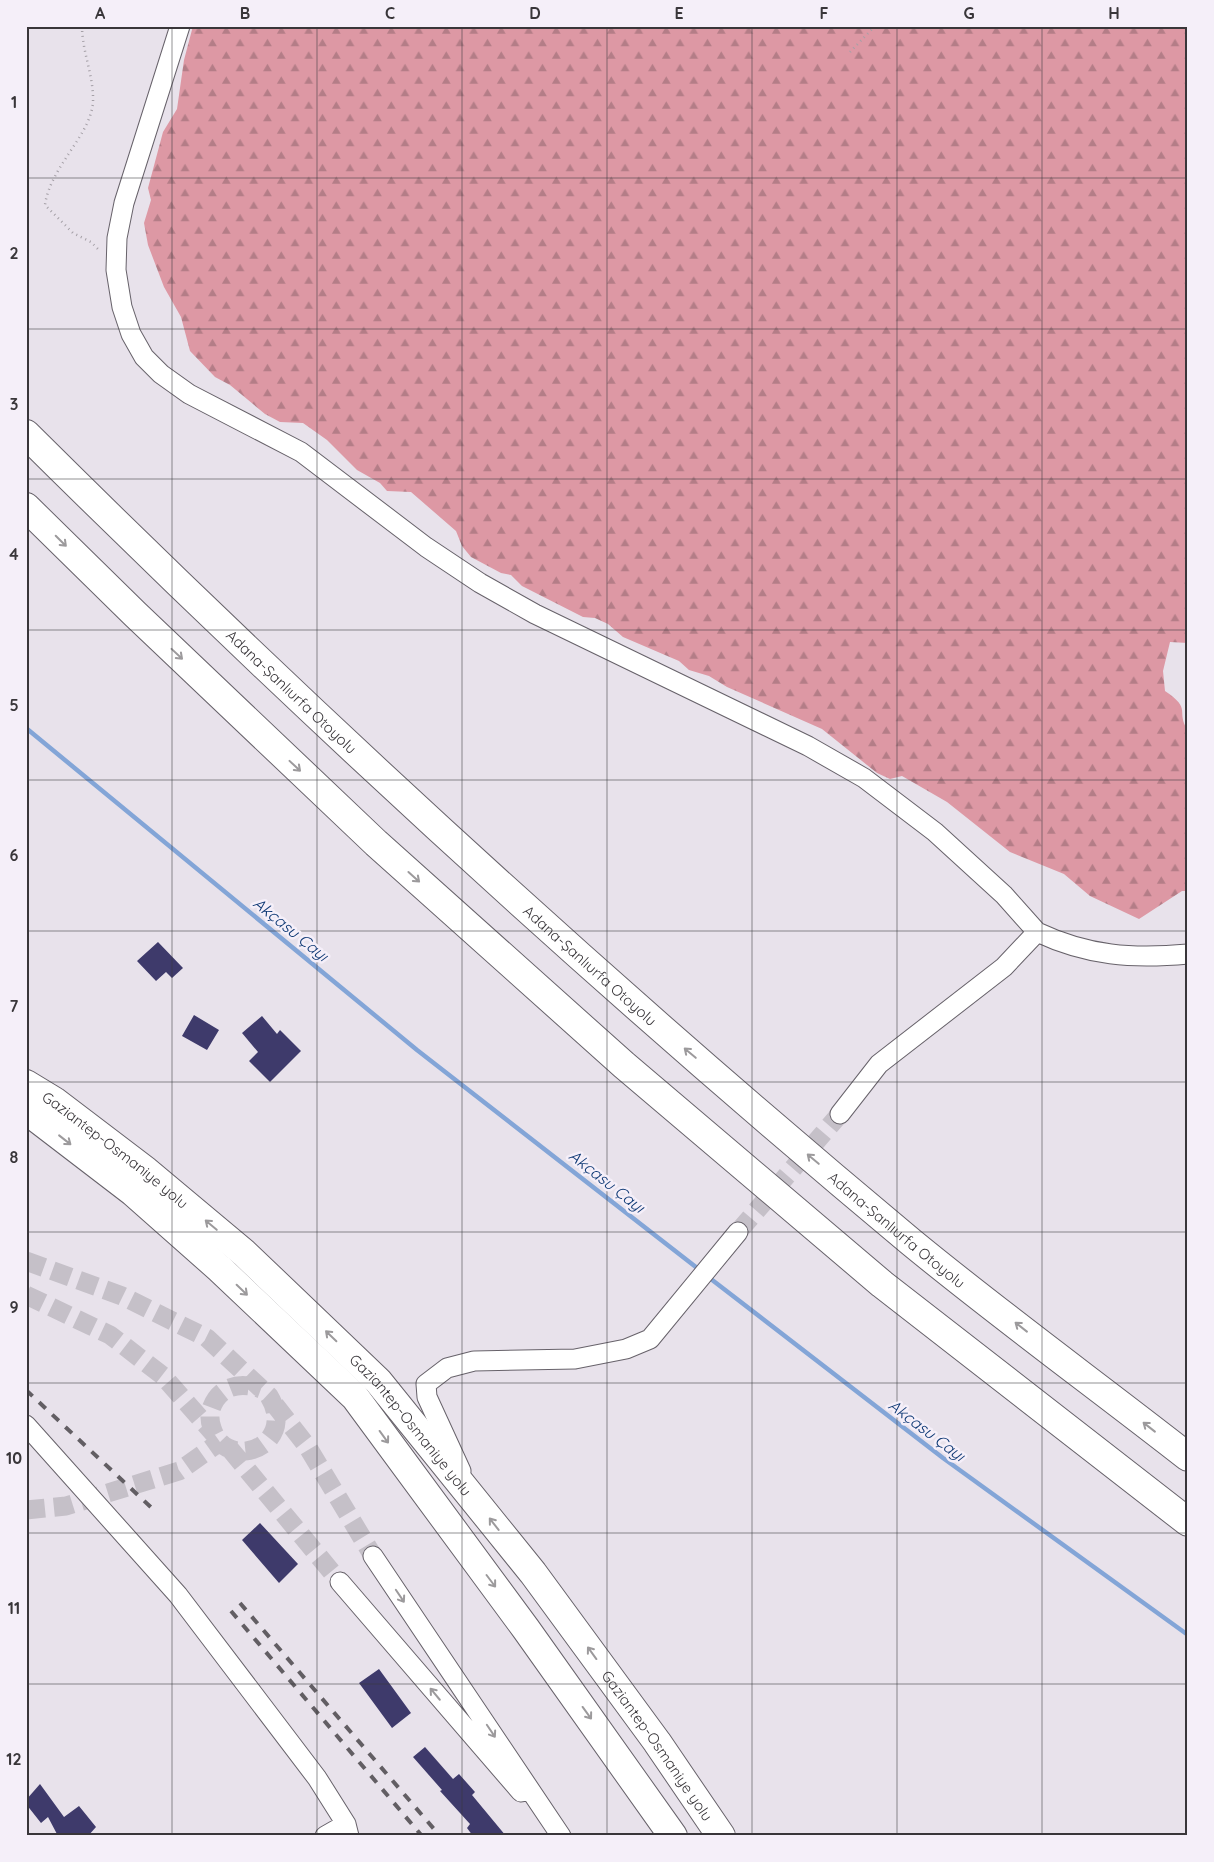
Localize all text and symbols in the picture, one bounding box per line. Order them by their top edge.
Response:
text: A [95,3,106,23]
text: B [240,3,250,23]
text: C [385,3,395,23]
text: D [529,3,541,23]
text: E [674,3,684,23]
text: F [820,3,829,23]
text: G [963,3,975,23]
text: H [1108,3,1120,23]
text: 1 [11,92,17,112]
text: 2 [9,243,19,263]
text: 3 [10,394,18,414]
one-way arrow [55,535,67,547]
text: 4 [9,544,19,564]
street label: Adana-Şanlıurfa Otoyolu [223,625,361,757]
one-way arrow [171,648,184,660]
text: 5 [9,695,19,715]
one-way arrow [289,760,302,772]
text: 6 [10,845,19,865]
one-way arrow [408,871,421,883]
water label: Akçasu Çayı [250,893,334,966]
street label: Adana-Şanlıurfa Otoyolu [520,901,661,1030]
text: 7 [10,996,19,1016]
one-way arrow [683,1047,696,1059]
street label: Gaziantep-Osmaniye yolu [39,1087,192,1212]
one-way arrow [58,1134,71,1145]
water label: Akçasu Çayı [565,1145,650,1218]
text: 8 [10,1147,19,1167]
one-way arrow [807,1153,820,1164]
street label: Adana-Şanlıurfa Otoyolu [825,1167,969,1292]
one-way arrow [205,1220,218,1231]
one-way arrow [236,1284,249,1296]
text: 9 [9,1297,19,1317]
one-way arrow [1015,1322,1028,1333]
one-way arrow [324,1330,337,1342]
street label: Gaziantep-Osmaniye yolu [346,1350,476,1499]
water label: Akçasu Çayı [885,1395,970,1466]
one-way arrow [1142,1422,1156,1432]
one-way arrow [378,1430,389,1443]
text: 10 [6,1448,22,1468]
one-way arrow [489,1517,500,1530]
one-way arrow [486,1574,496,1588]
one-way arrow [395,1589,405,1603]
text: 11 [8,1598,20,1618]
one-way arrow [587,1646,597,1660]
street label: Gaziantep-Osmaniye yolu [598,1666,717,1824]
one-way arrow [429,1688,441,1701]
one-way arrow [581,1705,592,1719]
one-way arrow [485,1724,496,1738]
text: 12 [6,1749,22,1769]

